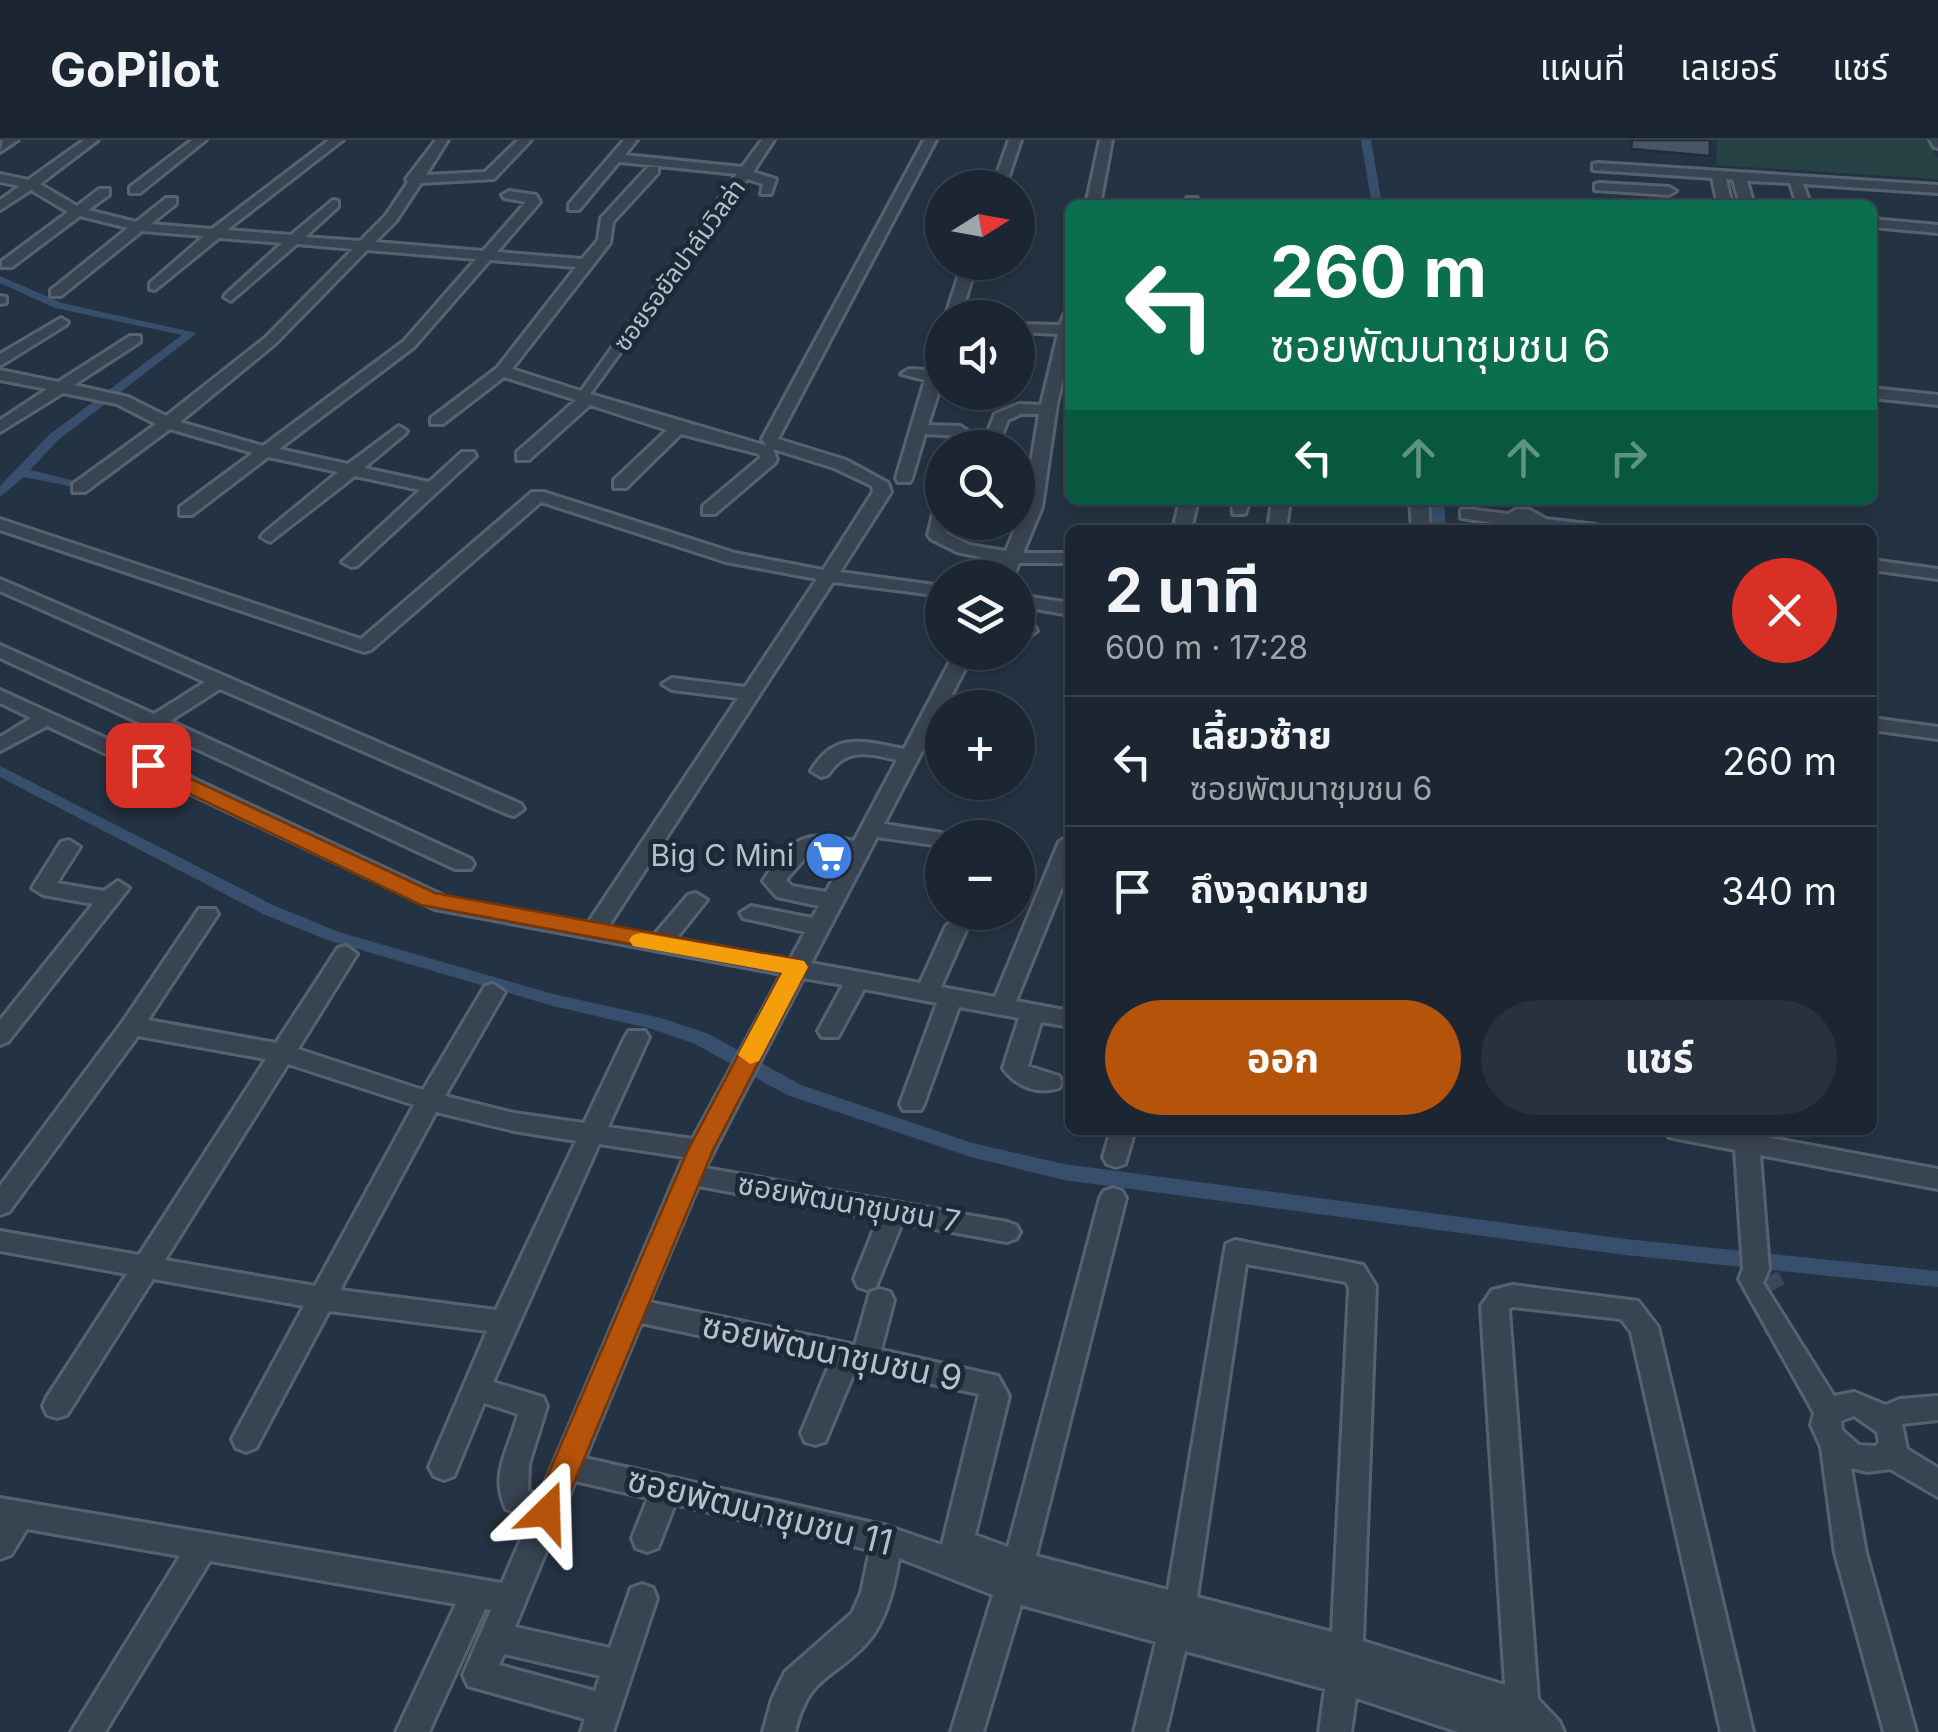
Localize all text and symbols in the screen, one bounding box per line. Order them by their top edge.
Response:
text: GoPilot [50,40,220,99]
text: แผนที่ [1540,46,1625,88]
text: เลเยอร์ [1680,46,1777,88]
text: แชร์ [1832,46,1888,88]
north arrow [925,170,1035,280]
map controls [925,170,1035,930]
street label: ซอยรอยัลปาล์มวิลล่า [607,173,751,357]
text: 260 m [1270,229,1487,314]
icon: left [1105,240,1235,370]
button: sound [925,300,1035,410]
text: ซอยพัฒนาชุมชน 6 [1270,318,1611,373]
button: search [925,430,1035,540]
icon: left [1286,430,1341,485]
icon: ahead [1391,430,1446,485]
icon: ahead [1496,430,1551,485]
icon: right [1601,430,1656,485]
text: 2 นาที [1105,554,1261,626]
button: close [1732,558,1837,663]
button: layers [925,560,1035,670]
text: 600 m · 17:28 [1105,628,1308,667]
button: + [925,690,1035,800]
text: เลี้ยวซ้าย [1190,712,1332,758]
pin [106,723,191,808]
icon: left [1105,734,1160,789]
icon: arrive [121,738,176,793]
text: 260 m [1722,738,1837,784]
text: ซอยพัฒนาชุมชน 6 [1190,769,1432,808]
button: − [925,820,1035,930]
supermarket icon: Big C Mini [803,830,855,882]
place label: Big C Mini [651,837,794,873]
icon: arrive [1105,864,1160,919]
text: ถึงจุดหมาย [1190,866,1369,912]
text: 340 m [1721,868,1837,914]
button: ออก [1105,1000,1461,1115]
button: แชร์ [1481,1000,1837,1115]
street label: ซอยพัฒนาชุมชน 7 [735,1165,963,1240]
street label: ซอยพัฒนาชุมชน 9 [698,1303,966,1400]
street label: ซอยพัฒนาชุมชน 11 [623,1457,897,1564]
position arrow [495,1460,599,1564]

